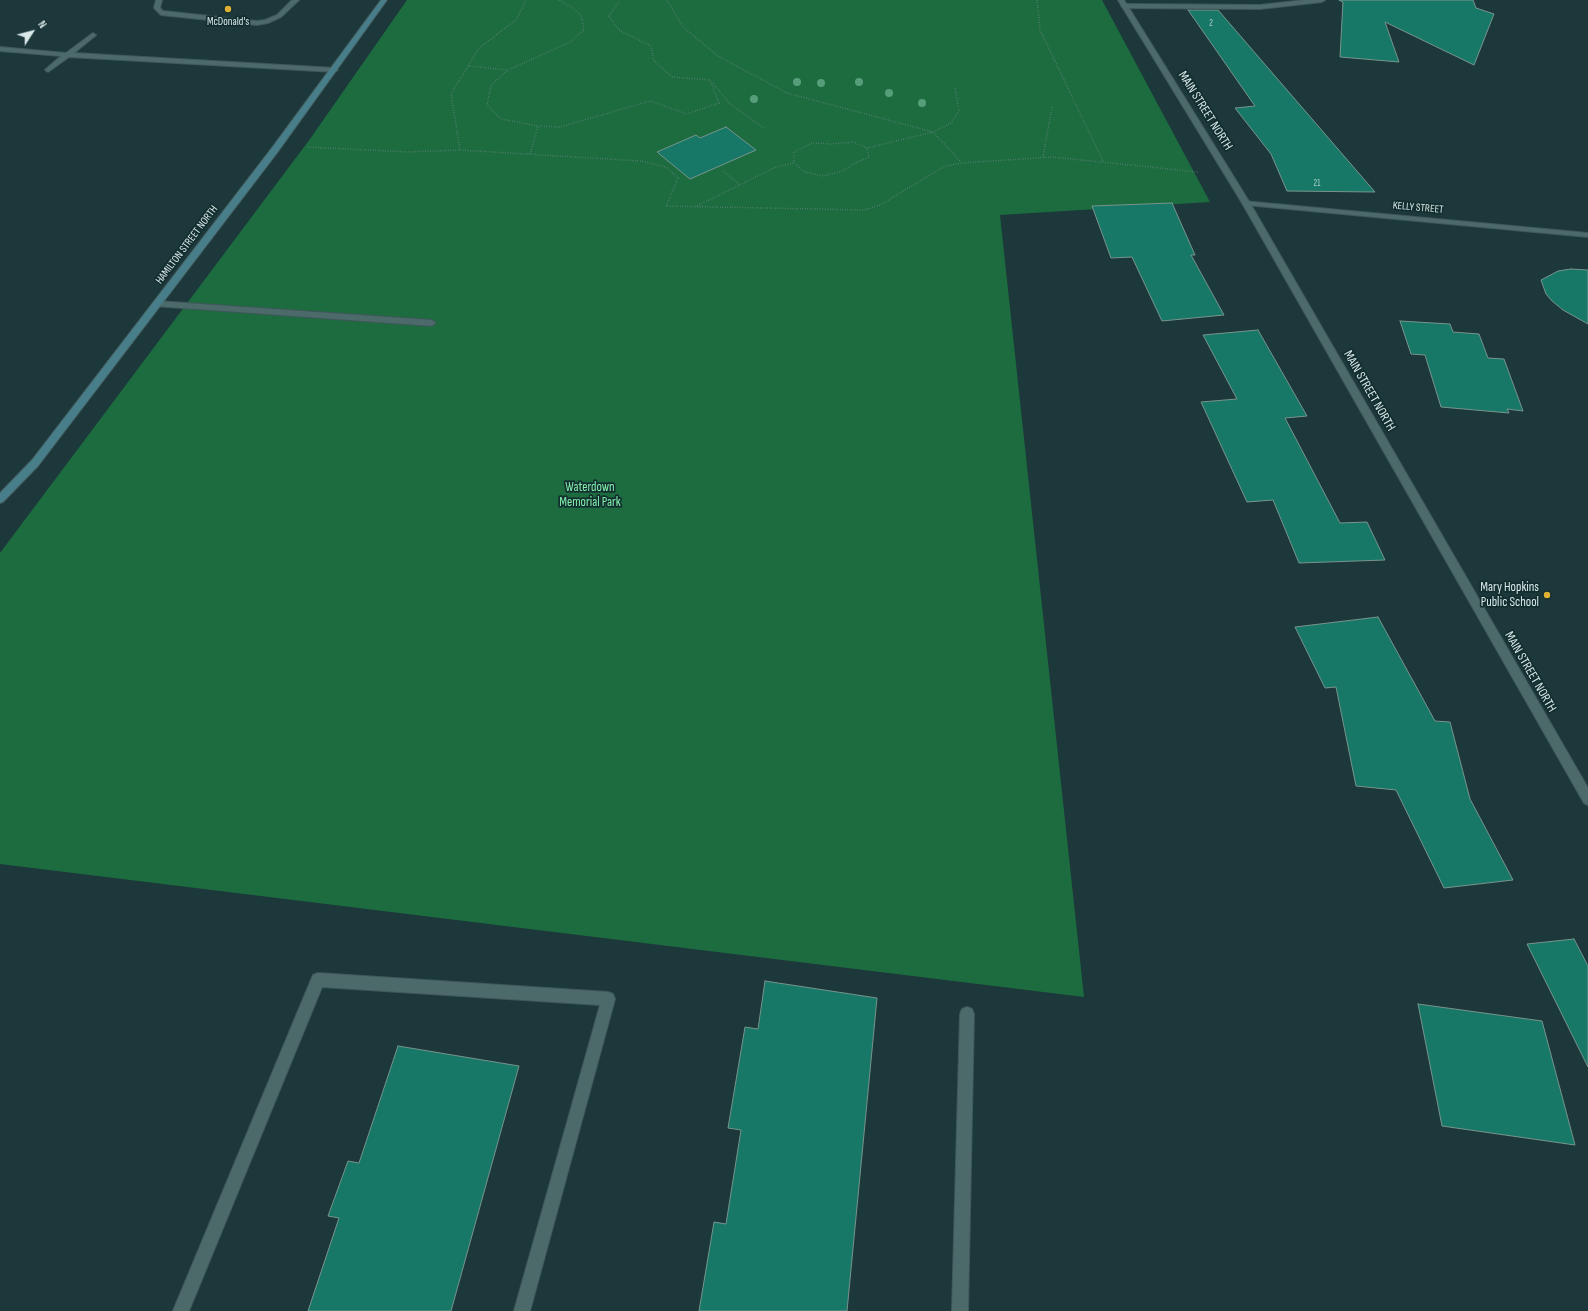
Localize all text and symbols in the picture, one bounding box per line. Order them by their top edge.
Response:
marker: McDonald's [223,4,233,14]
north arrow [12,12,52,52]
place label: McDonald's [207,15,249,29]
text: N [35,18,49,31]
house number: 2 [1209,19,1213,29]
street label: MAIN STREET NORTH [1174,69,1236,153]
house number: 21 [1314,179,1320,189]
street label: KELLY STREET [1392,199,1444,217]
street label: HAMILTON STREET NORTH [153,203,221,287]
street label: MAIN STREET NORTH [1340,348,1398,434]
park label: Waterdown Memorial Park [559,480,621,511]
place label: Mary Hopkins Public School [1480,580,1539,611]
marker: Mary Hopkins Public School [1542,590,1552,600]
street label: MAIN STREET NORTH [1501,629,1559,715]

